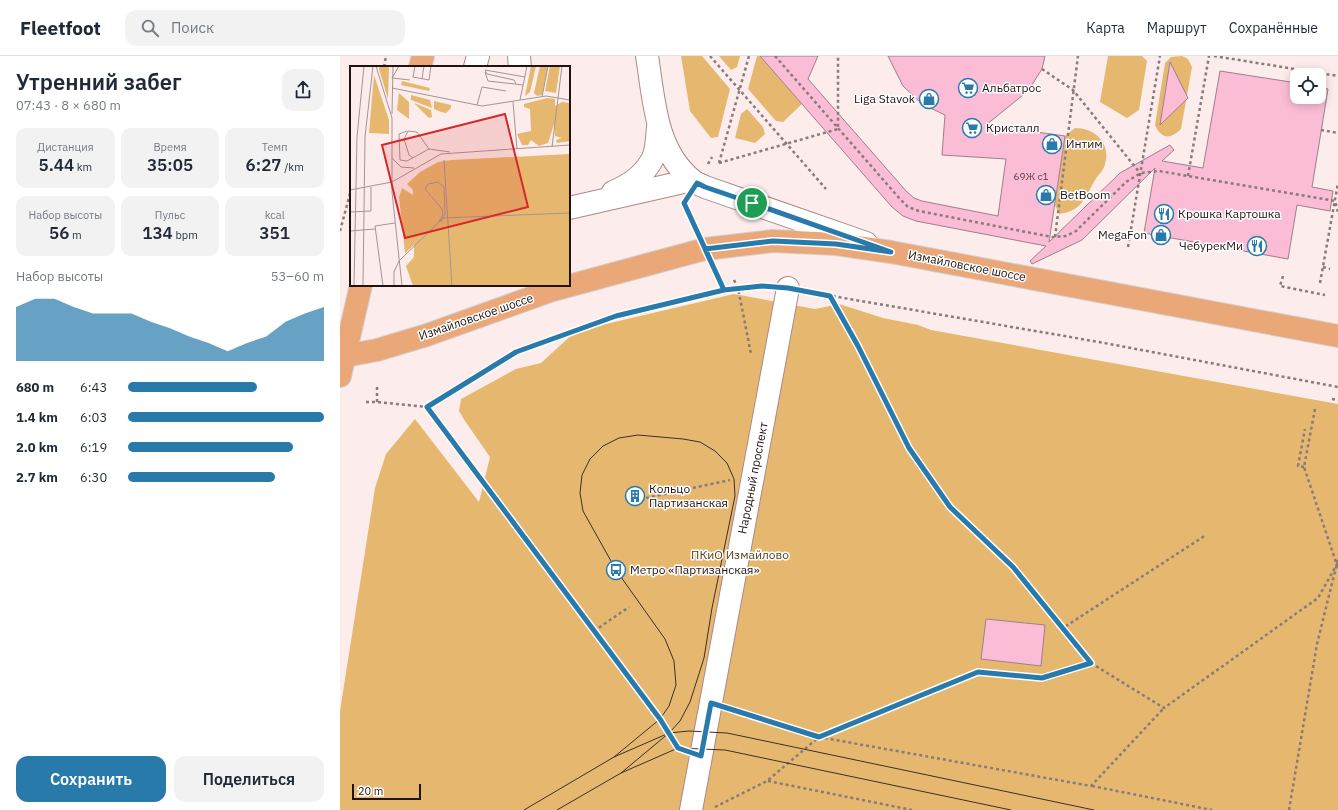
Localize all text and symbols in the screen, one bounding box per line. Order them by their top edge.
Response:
search box [125,10,405,46]
text: Fleetfoot [20,16,101,40]
icon: search [139,17,161,39]
text: Поиск [171,18,214,37]
text: Карта [1086,19,1125,37]
text: Маршрут [1147,19,1207,37]
text: Сохранённые [1229,19,1318,37]
inset map [350,66,570,286]
text: Утренний забег [16,67,182,96]
map controls [1290,68,1326,104]
button: locate [1290,68,1326,104]
button: share [282,69,324,111]
supermarket icon: Альбатрос [957,77,979,99]
place label: Альбатрос [982,80,1041,95]
shop icon: Liga Stavok [918,88,940,110]
place label: Liga Stavok [854,91,916,106]
text: 07:43 · 8 × 680 m [16,97,121,114]
supermarket icon: Кристалл [961,117,983,139]
place label: Кристалл [986,120,1040,135]
shop icon: Интим [1041,133,1063,155]
place label: Интим [1066,136,1103,151]
text: Дистанция [37,140,94,154]
text: Время [153,140,187,154]
text: Темп [262,140,287,154]
text: 5.44 [38,154,74,176]
text: 35:05 [147,154,193,176]
text: 6:27 [246,154,282,176]
text: km [74,160,92,174]
text: /km [282,160,304,174]
house number: 69Ж с1 [1013,170,1049,183]
shop icon: BetBoom [1035,184,1057,206]
pin [735,186,769,220]
place label: BetBoom [1060,187,1110,202]
icon: arrive [741,192,763,214]
restaurant icon: Крошка Картошка [1153,203,1175,225]
place label: Крошка Картошка [1178,206,1281,221]
text: Набор высоты [28,208,102,222]
text: Пульс [155,208,185,222]
text: kcal [265,208,285,222]
text: 56 [49,222,69,244]
text: 134 [142,222,173,244]
text: 351 [259,222,290,244]
shop icon: MegaFon [1150,224,1172,246]
place label: MegaFon [1098,227,1147,242]
text: m [69,228,82,242]
text: bpm [173,228,198,242]
restaurant icon: ЧебурекМи [1246,235,1268,257]
place label: ЧебурекМи [1179,238,1243,253]
street label: Измайловское шоссе [907,247,1028,284]
text: Набор высоты [16,268,103,285]
text: 53–60 m [271,268,324,285]
street label: Измайловское шоссе [417,290,535,343]
text: 680 m [16,379,54,396]
text: 6:43 [80,379,107,396]
text: 1.4 km [16,409,58,426]
text: 6:03 [80,409,107,426]
street label: Народный проспект [734,420,771,535]
text: 2.0 km [16,439,58,456]
text: 6:19 [80,439,107,456]
text: 2.7 km [16,469,58,486]
text: 6:30 [80,469,107,486]
place label: Кольцо Партизанская [649,481,728,510]
building icon: Кольцо Партизанская [624,485,646,507]
park label: ПКиО Измайлово [691,547,789,562]
bus stop icon: Метро «Партизанская» [605,559,627,581]
place label: Метро «Партизанская» [630,562,760,577]
button: Сохранить [16,756,166,802]
button: Поделиться [174,756,324,802]
scale bar [352,782,421,801]
text: 20 m [358,784,383,798]

